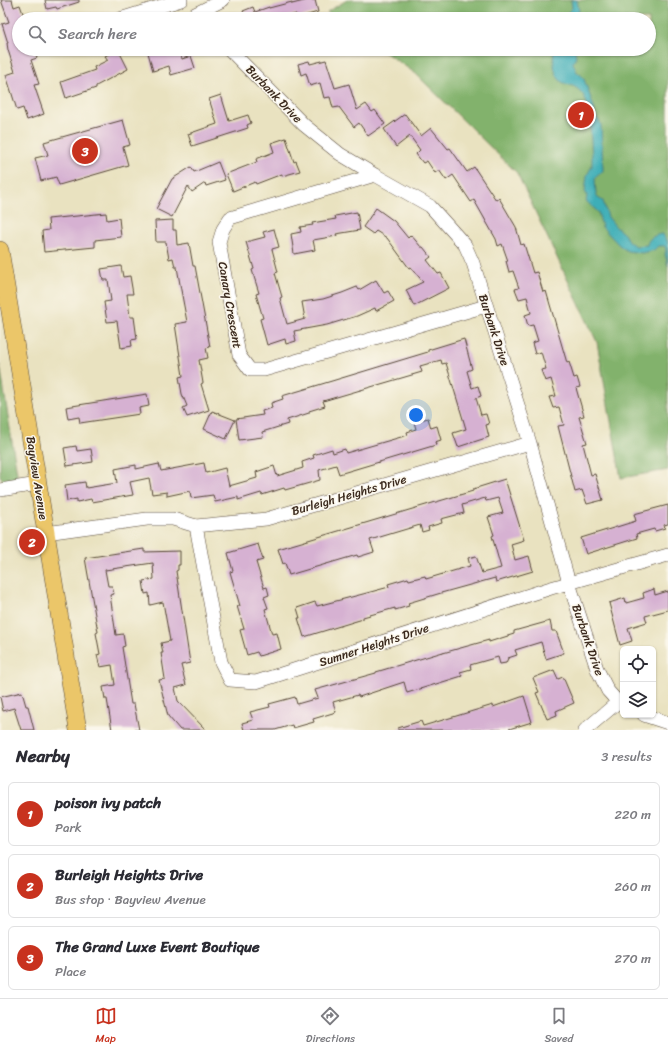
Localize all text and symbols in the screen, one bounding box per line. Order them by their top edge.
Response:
search box [12,12,656,56]
text: Search here [58,21,137,47]
icon: search [26,23,48,45]
street label: Burbank Drive [240,60,308,128]
pin: 1 [568,100,594,130]
pin: 3 [72,136,98,166]
street label: Canary Crescent [212,260,248,350]
street label: Burbank Drive [472,291,516,369]
your location [406,405,426,425]
street label: Bayview Avenue [20,435,54,522]
street label: Burleigh Heights Drive [289,468,409,522]
pin: 2 [19,527,45,557]
street label: Burbank Drive [565,601,611,679]
street label: Sumner Heights Drive [316,617,432,673]
map controls [620,646,656,718]
button: locate [620,646,656,682]
button: layers [620,682,656,718]
text: Nearby [16,741,70,771]
text: 3 results [601,745,652,768]
text: poison ivy patch [55,790,161,816]
text: 1 [27,803,33,826]
text: 220 m [614,803,651,826]
text: Park [55,816,82,839]
text: Burleigh Heights Drive [55,862,203,888]
text: 2 [26,875,34,898]
text: 260 m [615,875,651,898]
text: Bus stop · Bayview Avenue [55,888,206,911]
text: The Grand Luxe Event Boutique [55,934,260,960]
text: 3 [26,947,34,970]
text: 270 m [614,947,651,970]
text: Place [55,960,86,983]
tab: Map [95,1005,117,1048]
tab: Directions [306,1005,355,1048]
tab: Saved [544,1005,573,1048]

